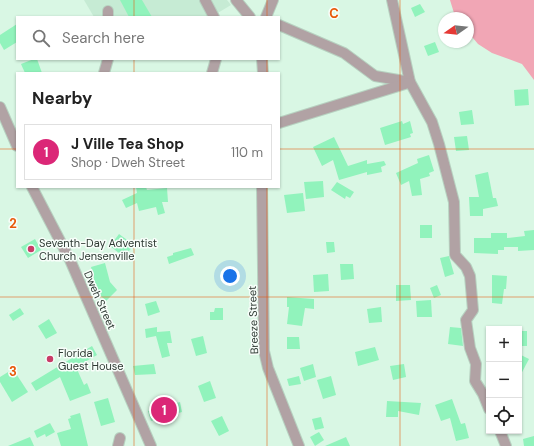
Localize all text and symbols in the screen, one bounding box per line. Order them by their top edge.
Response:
text: C [329,5,339,22]
north arrow [438,12,474,48]
search box [16,16,280,60]
icon: search [30,27,52,49]
text: Search here [62,28,145,48]
text: Nearby [32,87,92,109]
text: J Ville Tea Shop [71,134,184,154]
text: 1 [44,144,48,161]
text: 110 m [231,144,263,161]
text: Shop · Dweh Street [71,154,185,171]
text: 2 [9,215,17,232]
place label: Seventh-Day Adventist Church Jensenville [39,236,157,263]
marker: Seventh-Day Adventist Church Jensenville [26,244,36,254]
your location [220,266,240,286]
street label: Dweh Street [81,269,119,331]
street label: Breeze Street [245,286,261,354]
map controls [486,326,522,434]
button: + [486,326,522,362]
place label: Florida Guest House [58,346,124,373]
marker: Florida Guest House [45,354,55,364]
button: − [486,362,522,398]
text: 3 [9,363,17,380]
pin: 1 [151,395,177,425]
button: locate [486,398,522,434]

